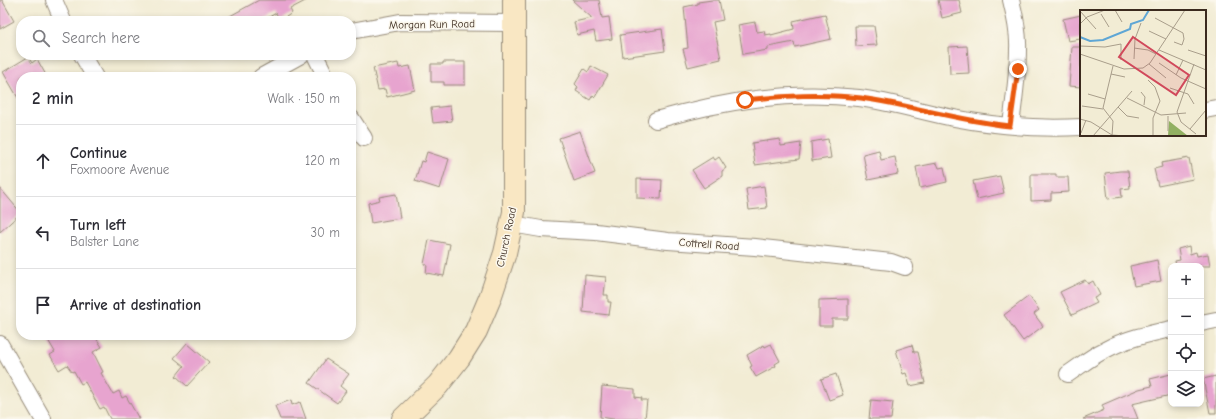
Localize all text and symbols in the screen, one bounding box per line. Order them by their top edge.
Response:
inset map [1080,10,1206,136]
search box [16,16,356,60]
street label: Morgan Run Road [389,17,475,32]
icon: search [30,27,52,49]
text: Search here [62,29,140,47]
route end [1009,60,1027,78]
text: 2 min [32,89,73,108]
text: Walk · 150 m [268,91,340,106]
route start [736,91,754,109]
text: Continue [70,144,127,162]
icon: ahead [32,150,54,172]
text: 120 m [305,153,340,168]
text: Foxmoore Avenue [70,162,169,177]
street label: Church Road [494,206,519,268]
text: Turn left [70,216,126,234]
icon: left [32,222,54,244]
text: 30 m [310,225,340,240]
text: Balster Lane [70,234,139,249]
street label: Cottrell Road [678,236,740,253]
map controls [1168,263,1204,407]
button: + [1168,263,1204,299]
icon: arrive [32,294,54,316]
text: Arrive at destination [70,296,201,314]
button: − [1168,299,1204,335]
button: locate [1168,335,1204,371]
button: layers [1168,371,1204,407]

